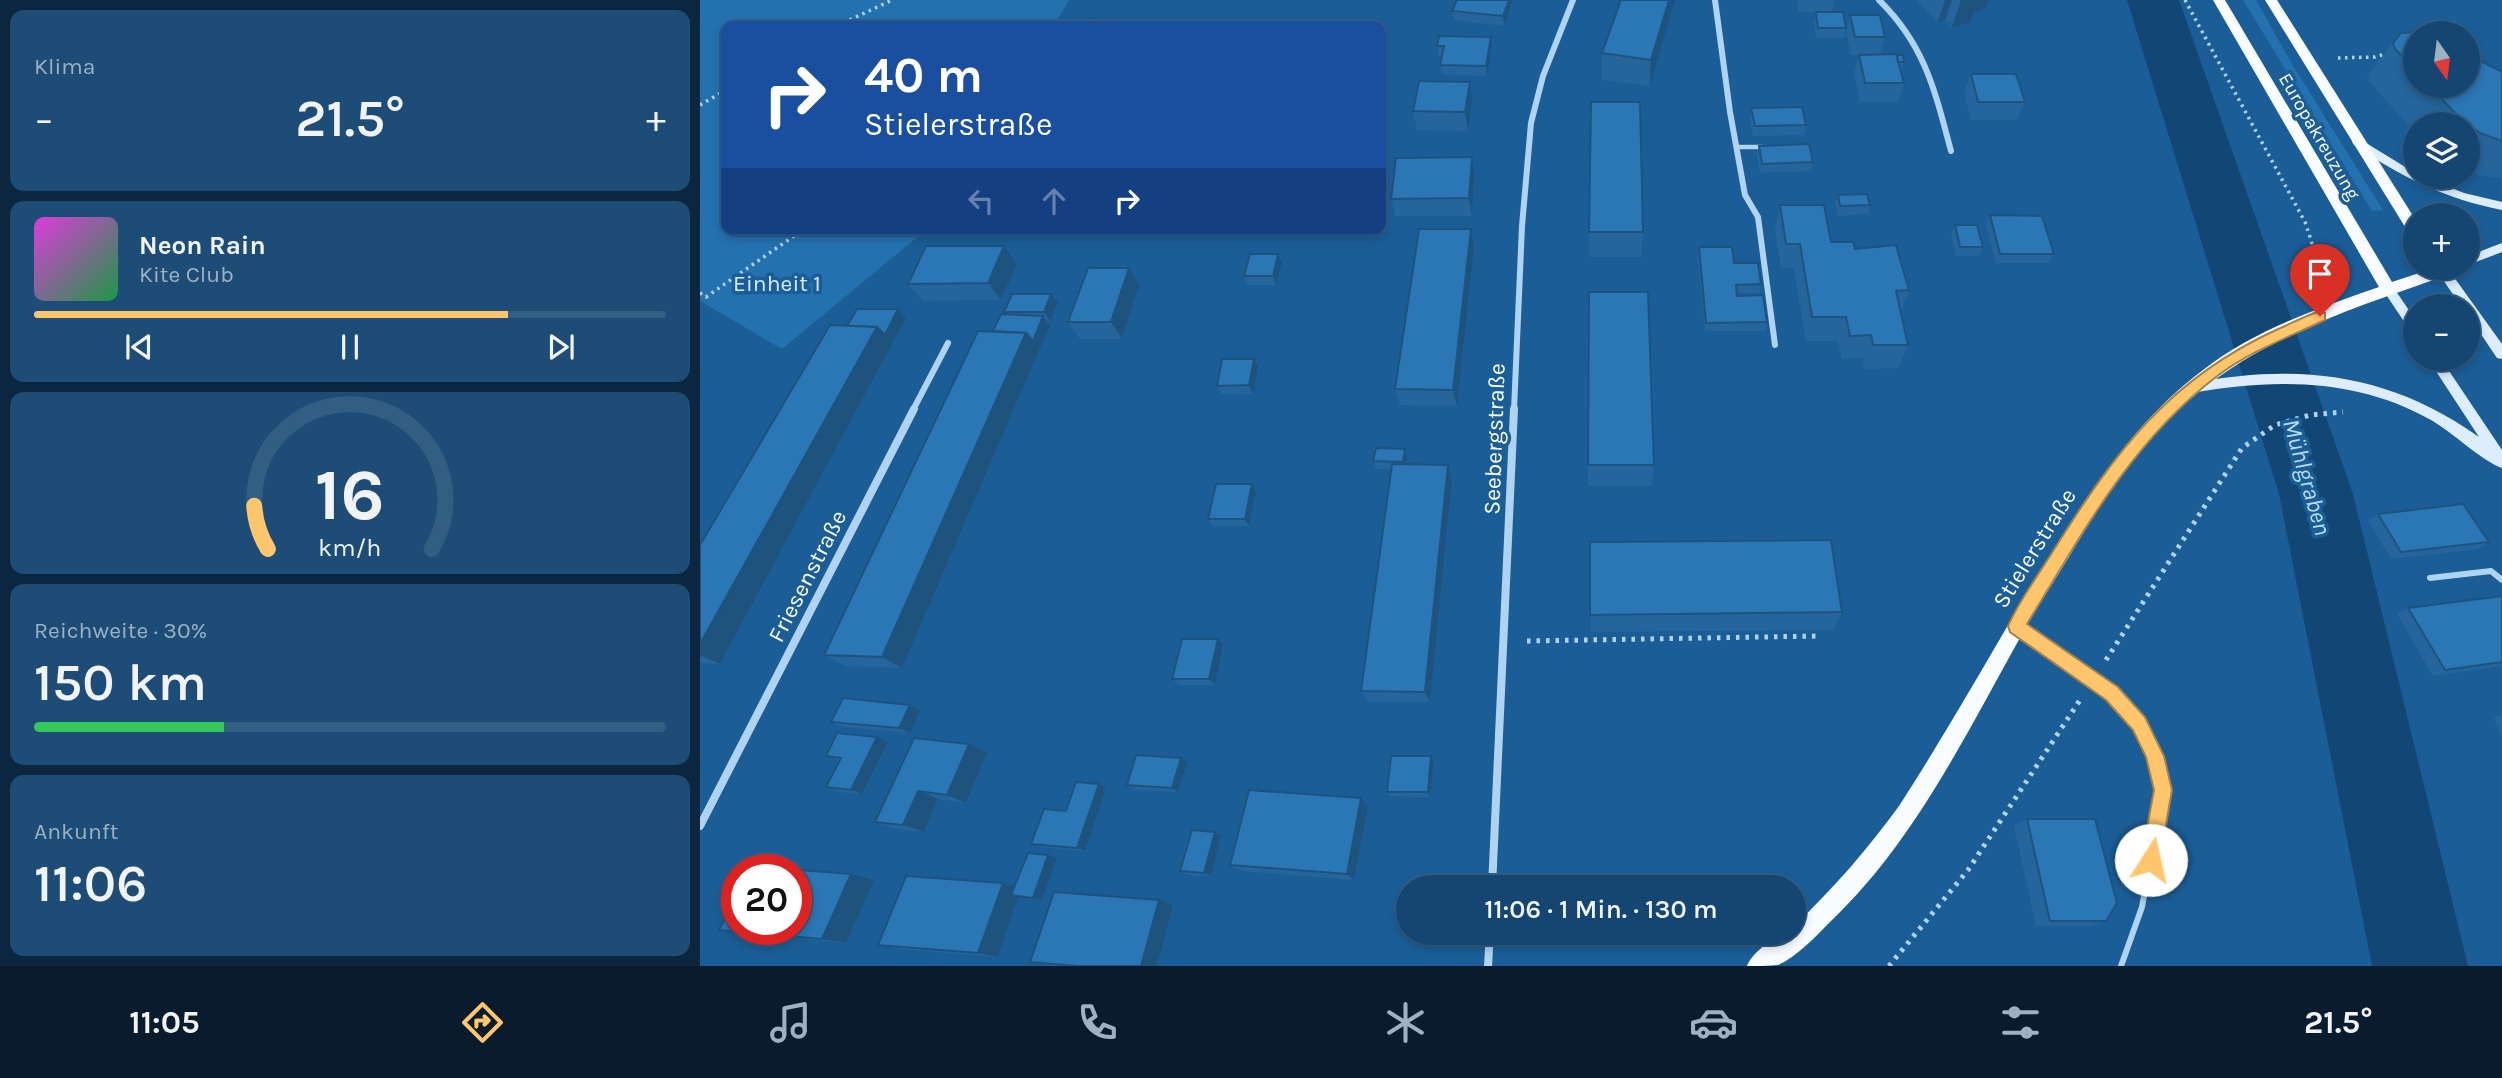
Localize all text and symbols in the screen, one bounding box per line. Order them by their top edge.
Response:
north arrow [2403,21,2480,98]
map controls [2403,21,2480,371]
text: 40 m [864,47,983,104]
icon: right [749,49,840,140]
text: Klima [34,53,95,80]
street label: Europakreuzung [2274,69,2364,204]
text: 21.5° [295,88,405,149]
text: − [34,97,54,142]
text: + [646,97,666,142]
text: Stielerstraße [864,106,1052,143]
button: layers [2403,112,2480,189]
icon: left [962,182,1000,220]
icon: ahead [1035,182,1073,220]
icon: right [1108,182,1146,220]
button: + [2403,203,2480,280]
text: Neon Rain [139,230,266,261]
pin [2290,244,2350,316]
icon: arrive [2301,255,2339,293]
text: Kite Club [139,261,234,288]
park label: Einheit 1 [733,270,821,297]
button: − [2403,294,2480,371]
icon: previous [120,328,158,366]
icon: pause [331,328,369,366]
icon: next [542,328,580,366]
street label: Seebergstraße [1478,363,1511,515]
water label: Mühlgraben [2277,416,2337,538]
text: 16 [315,452,385,537]
street label: Stielerstraße [1987,484,2082,613]
street label: Friesenstraße [763,506,852,647]
text: km/h [318,533,382,562]
text: Reichweite · 30% [34,617,207,644]
text: 150 km [34,652,207,713]
text: Ankunft [34,818,118,845]
position arrow [2114,823,2188,897]
text: 11:06 [34,853,147,914]
speed limit sign: 20 [721,854,812,945]
text: 11:06 · 1 Min. · 130 m [1484,894,1718,925]
icon: directions [458,998,507,1047]
icon: music [766,998,815,1047]
icon: phone [1073,998,1122,1047]
icon: climate [1381,998,1430,1047]
icon: car [1689,998,1738,1047]
icon: filters [1996,998,2045,1047]
text: 11:05 [129,1004,200,1041]
text: 21.5° [2304,1004,2373,1041]

